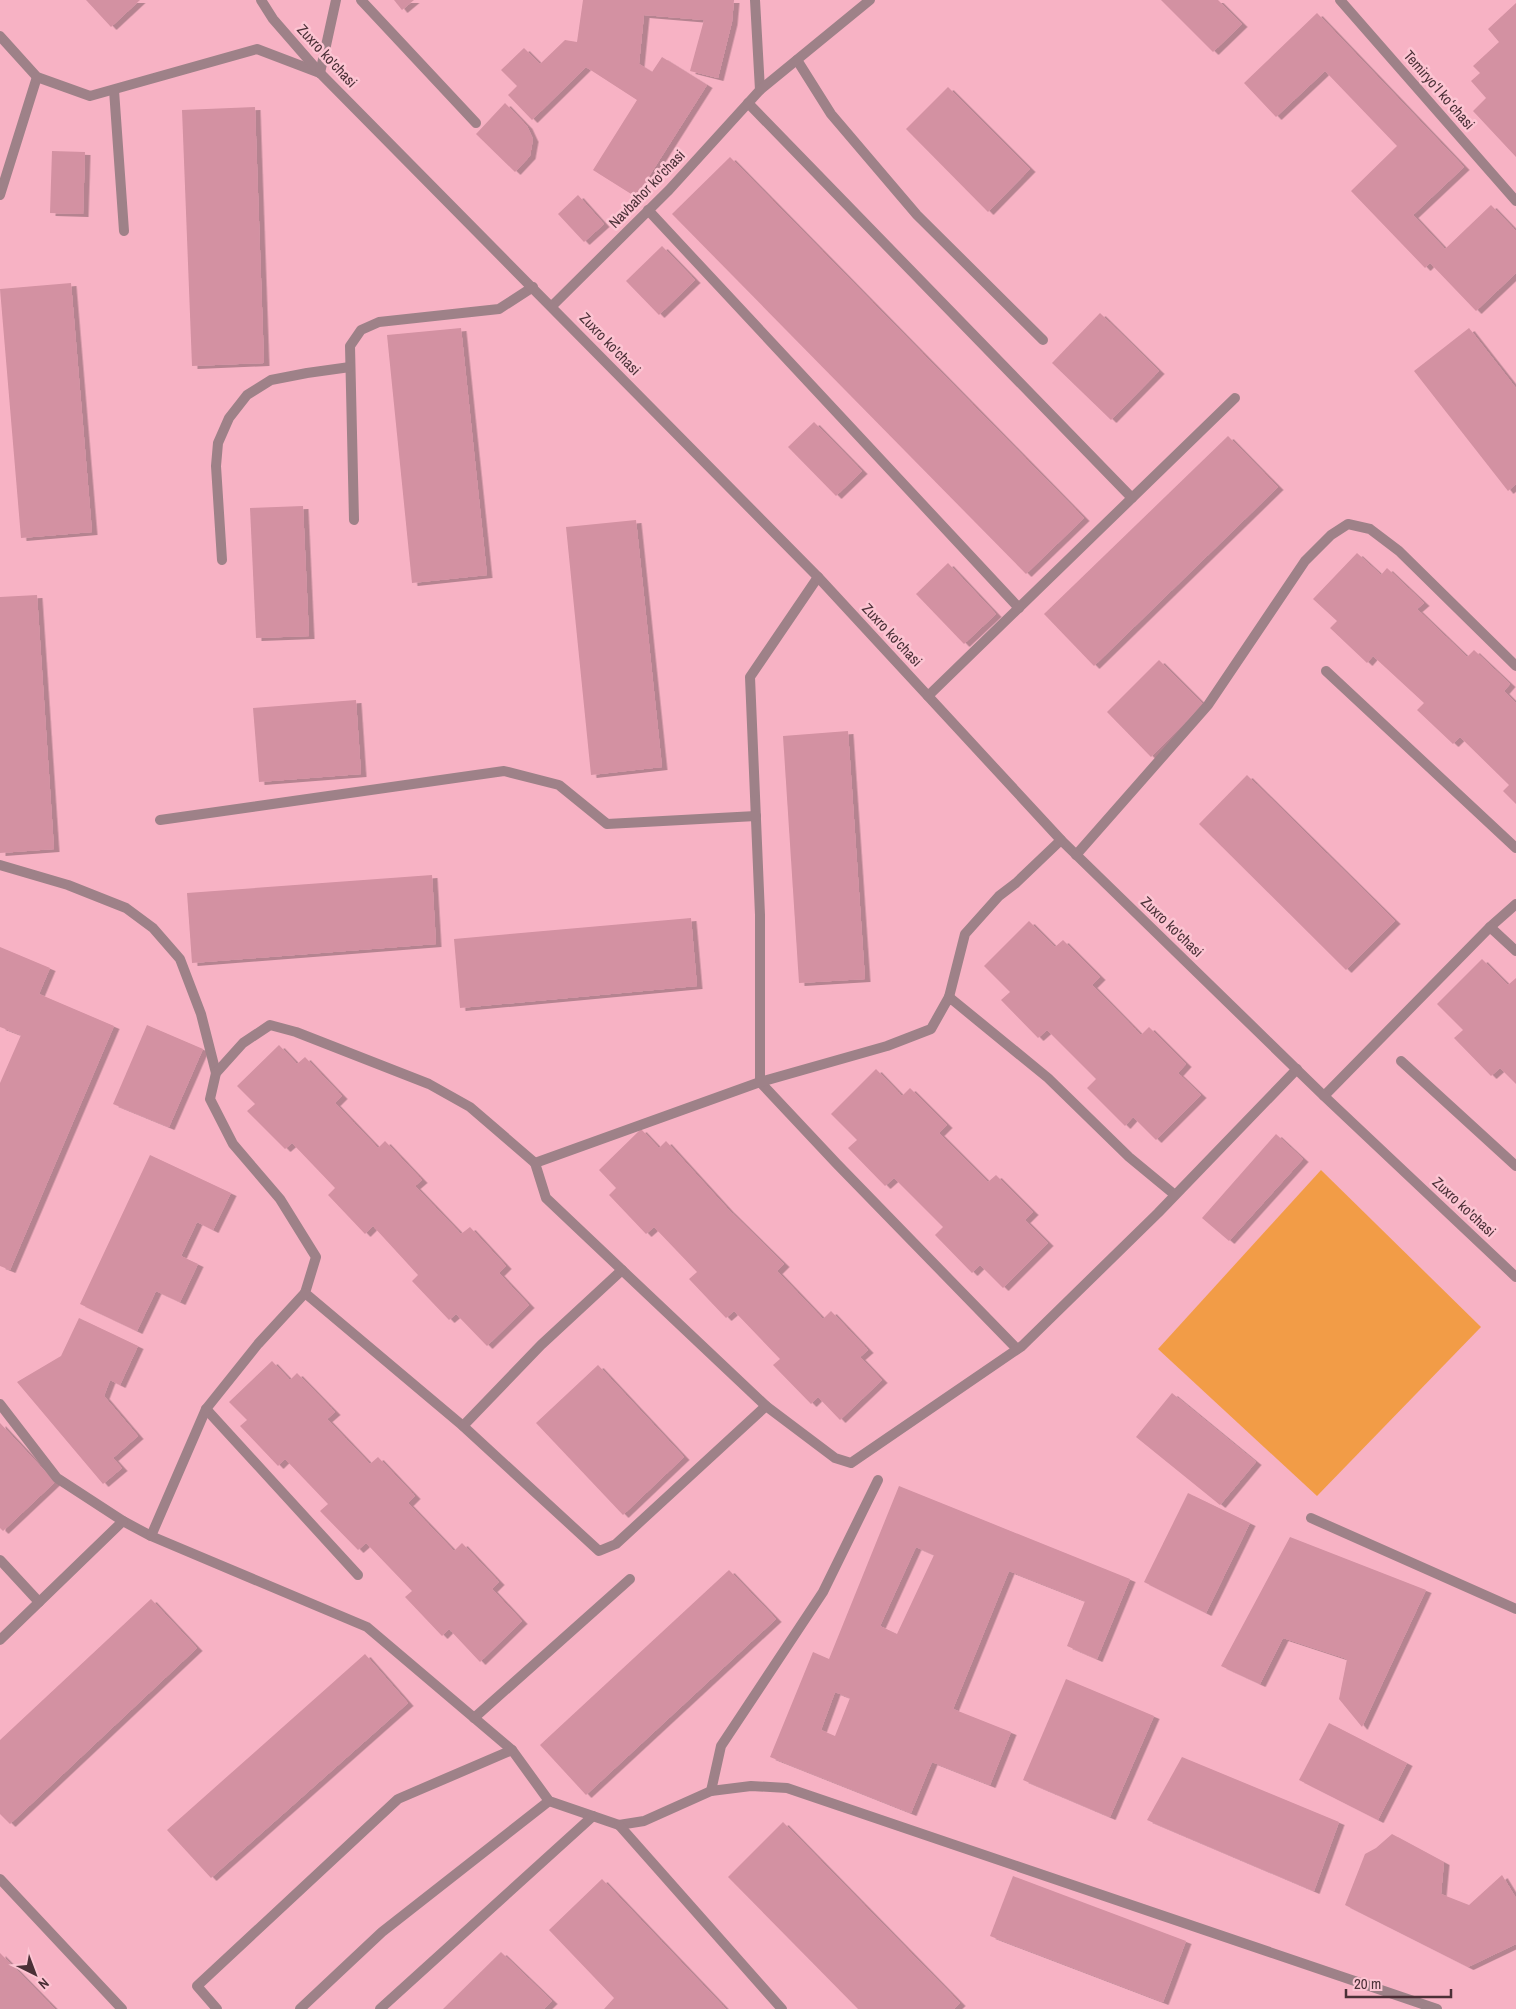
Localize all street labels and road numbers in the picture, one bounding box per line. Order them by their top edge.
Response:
street label: Zuxro ko'chasi [293,19,362,92]
street label: Temiryoʻl koʻchasi [1399,45,1480,134]
street label: Navbahor ko'chasi [604,145,689,232]
street label: Zuxro ko'chasi [575,308,646,380]
street label: Zuxro ko'chasi [858,598,927,671]
street label: Zuxro ko'chasi [1136,891,1208,962]
street label: Zuxro ko'chasi [1428,1172,1501,1241]

